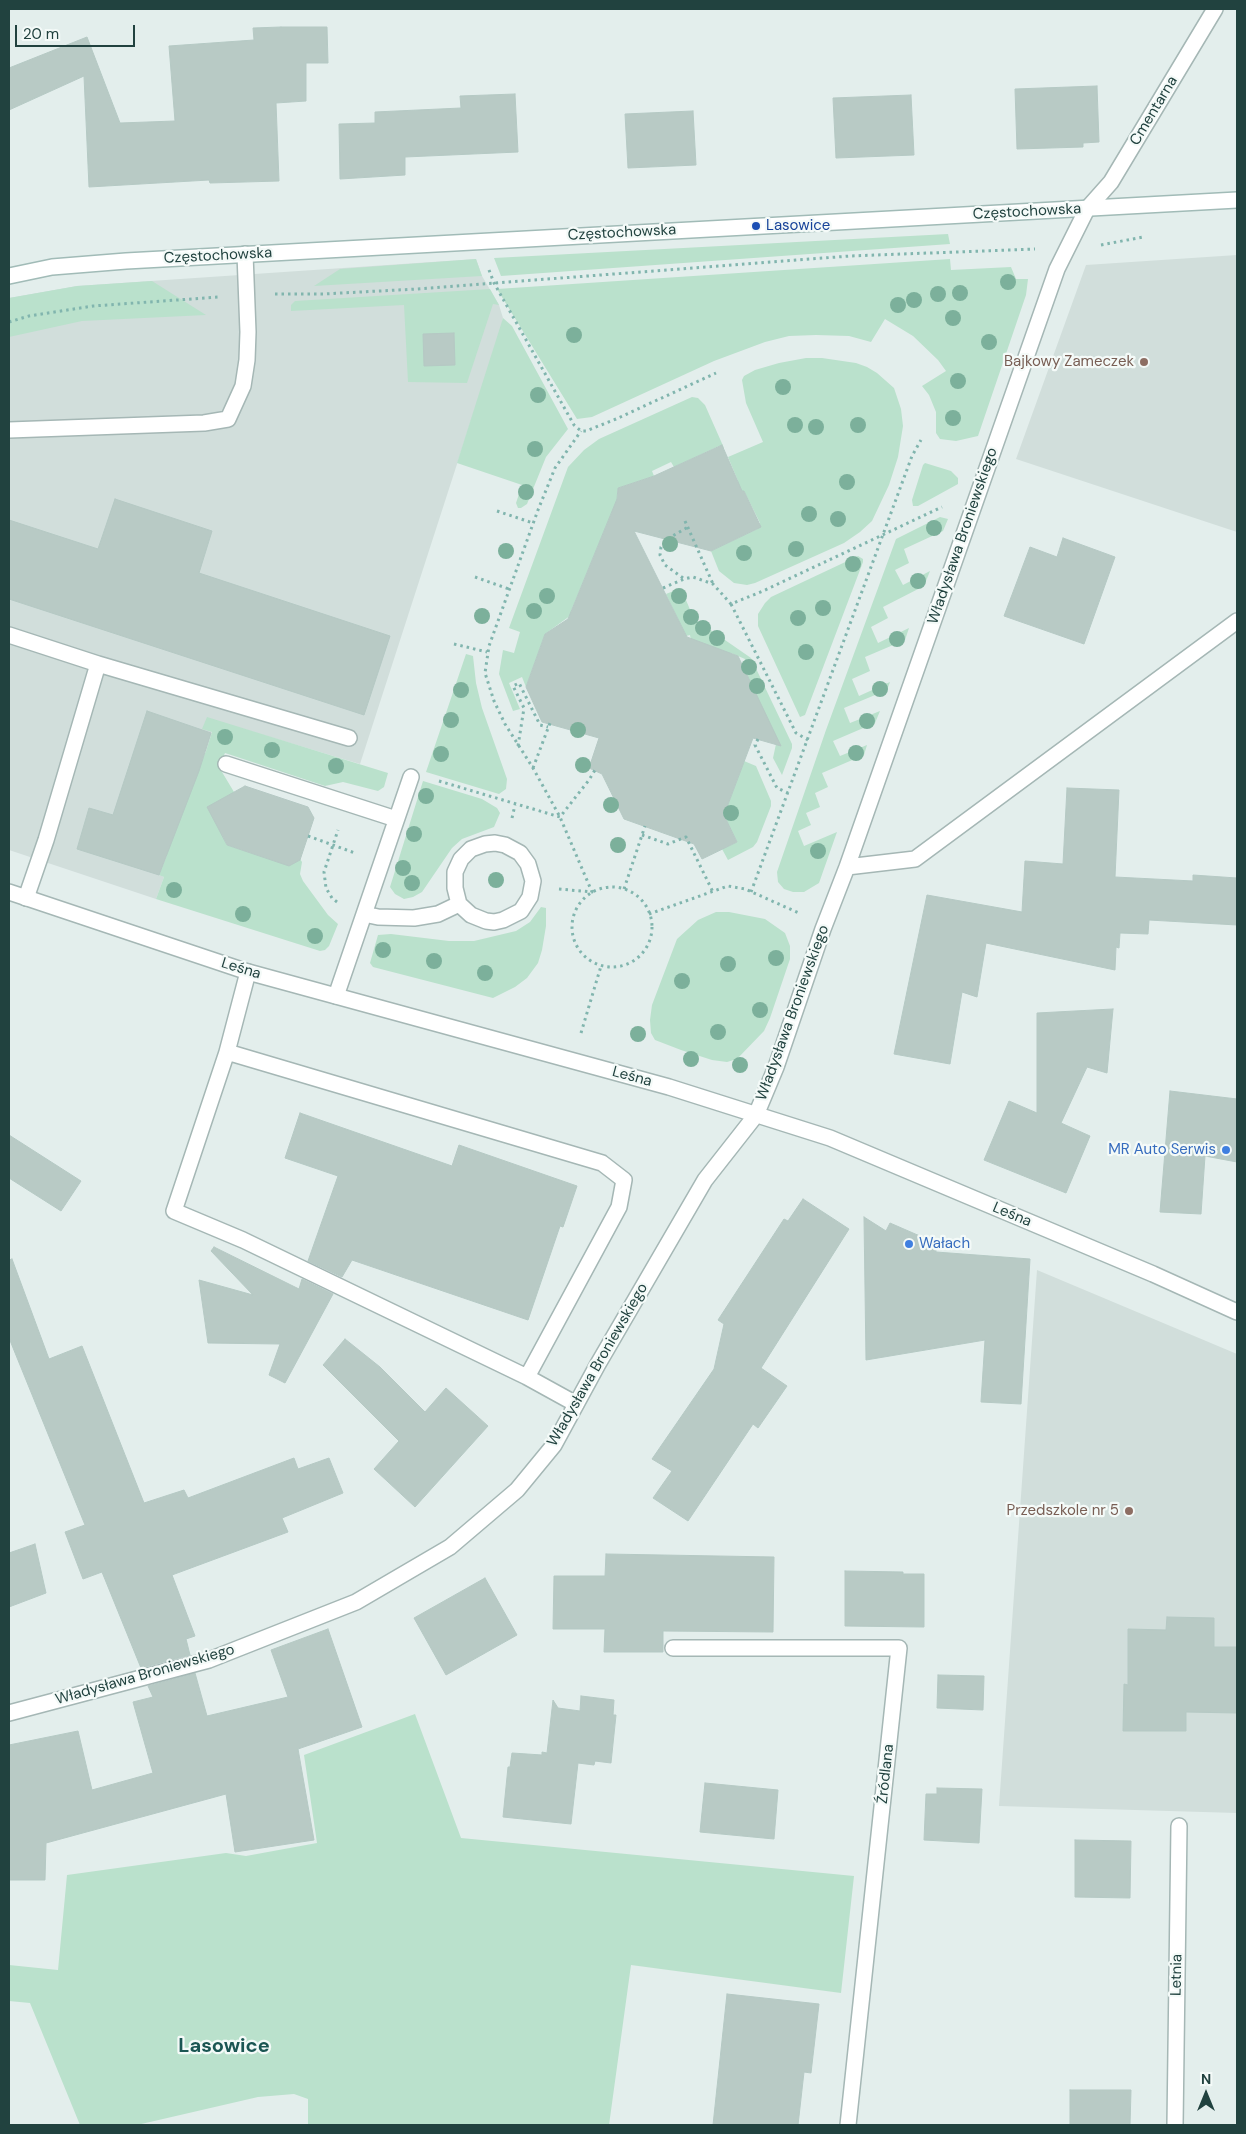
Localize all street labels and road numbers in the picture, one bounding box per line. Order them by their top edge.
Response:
street label: Cmentarna [1126,73,1182,149]
street label: Częstochowska [972,200,1082,224]
street label: Częstochowska [567,221,677,245]
street label: Częstochowska [163,244,273,268]
street label: Władysława Broniewskiego [924,445,1002,627]
street label: Władysława Broniewskiego [753,923,833,1103]
street label: Leśna [219,954,263,984]
street label: Leśna [610,1063,654,1091]
street label: Leśna [990,1199,1034,1231]
street label: Władysława Broniewskiego [544,1280,652,1450]
street label: Władysława Broniewskiego [53,1641,237,1709]
street label: Źródlana [874,1743,898,1805]
street label: Letnia [1168,1954,1186,1996]

